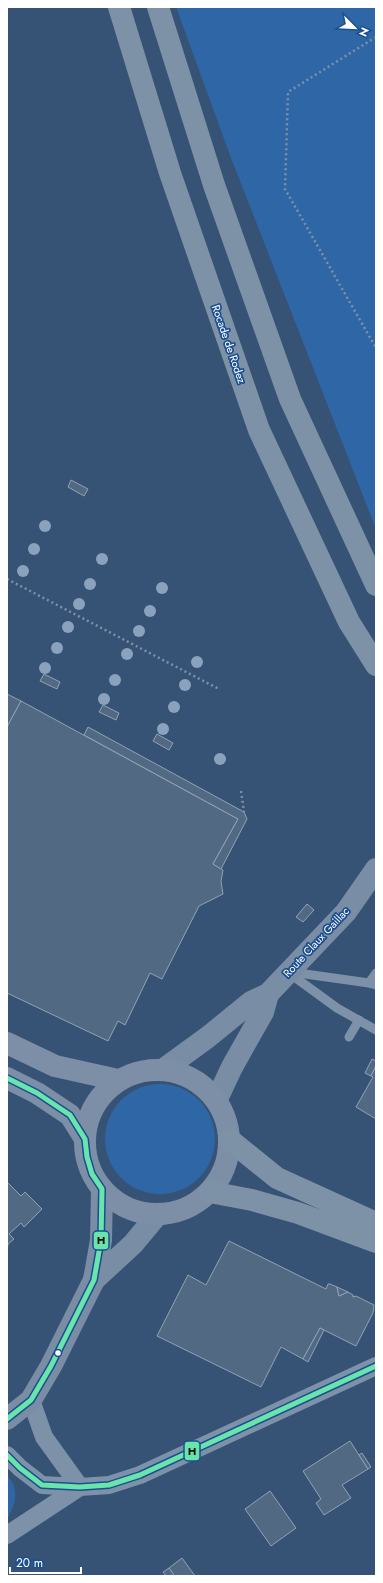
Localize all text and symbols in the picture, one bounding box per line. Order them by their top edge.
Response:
north arrow [335,8,375,48]
text: N [355,25,373,39]
street label: Rocade de Rodez [208,303,250,385]
street label: Route Claux Gaillac [279,903,353,981]
line badge: H [93,1231,109,1250]
text: H [97,1232,105,1248]
unlabelled marker [53,1348,63,1358]
line badge: H [184,1441,200,1461]
text: H [188,1443,196,1459]
scale bar [10,1549,81,1575]
text: 20 m [16,1554,43,1572]

